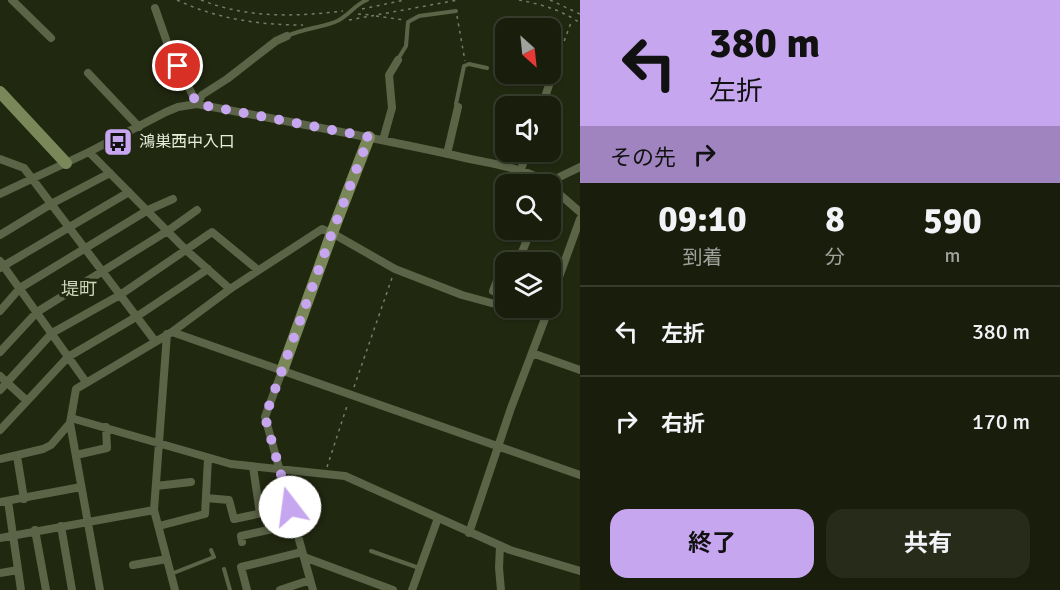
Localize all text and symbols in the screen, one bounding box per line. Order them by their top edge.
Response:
north arrow [495,18,561,84]
map controls [495,18,561,318]
text: 380 m [709,18,820,69]
icon: left [610,24,688,102]
pin [152,40,203,91]
icon: arrive [161,49,194,82]
text: 左折 [709,75,763,108]
button: sound [495,96,561,162]
bus stop icon: 鴻巣西中入口 [102,126,134,158]
place label: 鴻巣西中入口 [139,132,235,152]
icon: right [688,138,721,171]
text: その先 [610,144,676,171]
button: search [495,174,561,240]
text: 09:10 [658,197,747,242]
text: 8 [825,197,845,242]
text: 590 [923,199,982,244]
text: m [945,243,960,268]
text: 到着 [683,245,723,270]
text: 分 [825,245,845,270]
button: layers [495,252,561,318]
district label: 堤町 [61,278,97,300]
icon: left [610,315,643,348]
text: 380 m [972,318,1030,345]
text: 左折 [661,320,705,347]
icon: right [610,405,643,438]
text: 170 m [972,408,1030,435]
text: 右折 [661,410,705,437]
position arrow [258,475,322,539]
button: 終了 [610,509,814,578]
button: 共有 [826,509,1030,578]

